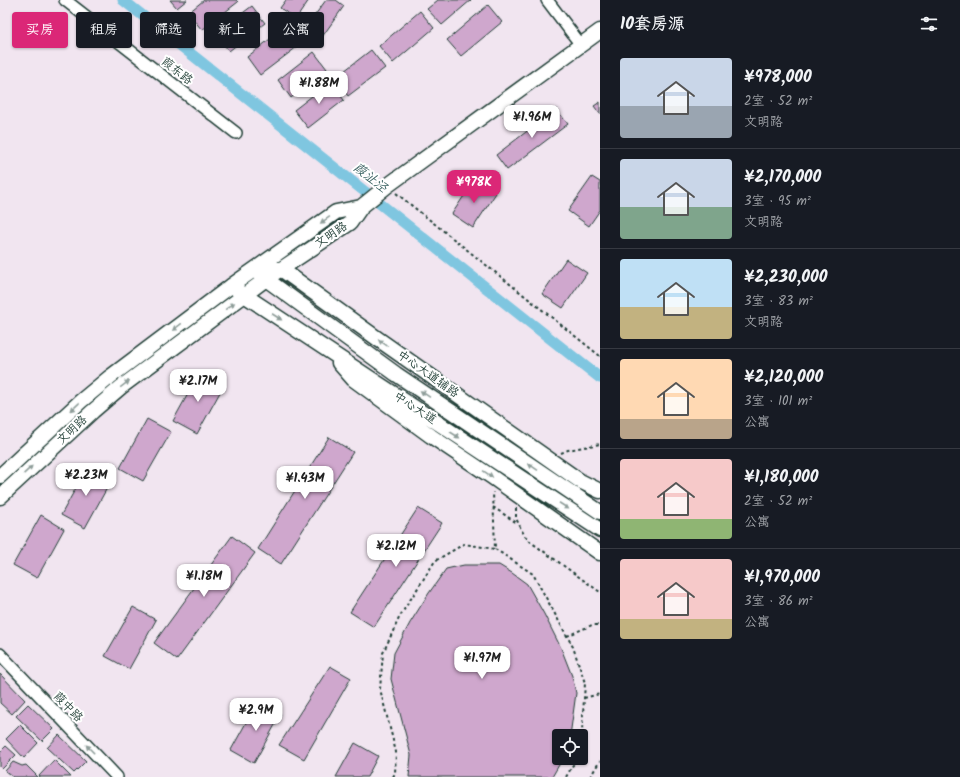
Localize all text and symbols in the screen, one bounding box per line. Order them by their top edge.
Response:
text: 10套房源 [620,11,685,38]
chip: 买房 [12,12,68,48]
chip: 租房 [76,12,132,48]
chip: 筛选 [140,12,196,48]
chip: 新上 [204,12,260,48]
chip: 公寓 [268,12,324,48]
icon: filters [918,13,940,35]
street label: 葭东路 [157,52,197,90]
text: ¥978,000 [744,64,812,91]
pin: ¥1.88M [286,71,352,105]
text: ¥1.88M [299,73,339,94]
icon: home [652,74,700,122]
text: 2室 · 52 m² [744,91,812,112]
pin: ¥1.96M [499,105,565,139]
text: ¥1.96M [513,107,551,128]
text: 文明路 [744,112,783,133]
water label: 葭沚泾 [348,158,393,199]
text: ¥2,170,000 [744,164,821,191]
pin: ¥978K [446,170,502,204]
text: ¥978K [456,172,492,193]
icon: home [652,175,700,223]
text: 3室 · 95 m² [744,191,811,212]
text: 文明路 [744,212,783,233]
one-way arrow [319,216,330,224]
street label: 文明路 [311,217,351,253]
text: ¥2,230,000 [744,264,827,291]
icon: home [652,275,700,323]
text: 3室 · 83 m² [744,291,813,312]
one-way arrow [224,302,235,311]
text: 文明路 [744,312,783,333]
one-way arrow [271,313,282,321]
one-way arrow [172,322,183,331]
one-way arrow [378,339,388,347]
street label: 中心大道辅路 [393,346,463,402]
text: ¥2,120,000 [744,364,823,391]
pin: ¥2.17M [165,369,231,403]
text: ¥2.17M [179,371,217,392]
icon: home [652,375,700,423]
one-way arrow [120,379,131,388]
street label: 中心大道 [390,387,440,429]
one-way arrow [420,390,430,398]
text: 3室 · 101 m² [744,391,812,412]
one-way arrow [70,402,80,411]
street label: 文明路 [52,411,92,449]
text: 公寓 [744,412,770,433]
one-way arrow [450,431,461,438]
pin: ¥2.23M [53,463,119,497]
one-way arrow [528,463,538,471]
text: ¥1,180,000 [744,464,819,491]
one-way arrow [23,465,33,475]
text: ¥2.23M [64,465,108,486]
pin: ¥1.43M [272,466,338,500]
text: ¥1.43M [285,468,325,489]
one-way arrow [483,470,493,478]
icon: home [652,475,700,523]
text: 2室 · 52 m² [744,491,812,512]
one-way arrow [559,502,569,510]
text: 公寓 [744,512,770,533]
pin: ¥2.12M [363,534,429,568]
text: ¥2.12M [376,536,416,557]
pin: ¥1.18M [171,564,237,598]
text: ¥1,970,000 [744,564,820,591]
text: ¥1.18M [186,566,222,587]
icon: home [652,575,700,623]
text: 3室 · 86 m² [744,591,813,612]
text: 公寓 [744,612,770,633]
pin: ¥1.97M [449,646,515,680]
text: ¥1.97M [463,648,501,669]
street label: 葭中路 [49,687,87,727]
pin: ¥2.9M [228,698,284,732]
text: ¥2.9M [238,700,274,721]
map controls [552,729,588,765]
button: locate [552,729,588,765]
one-way arrow [85,744,95,754]

